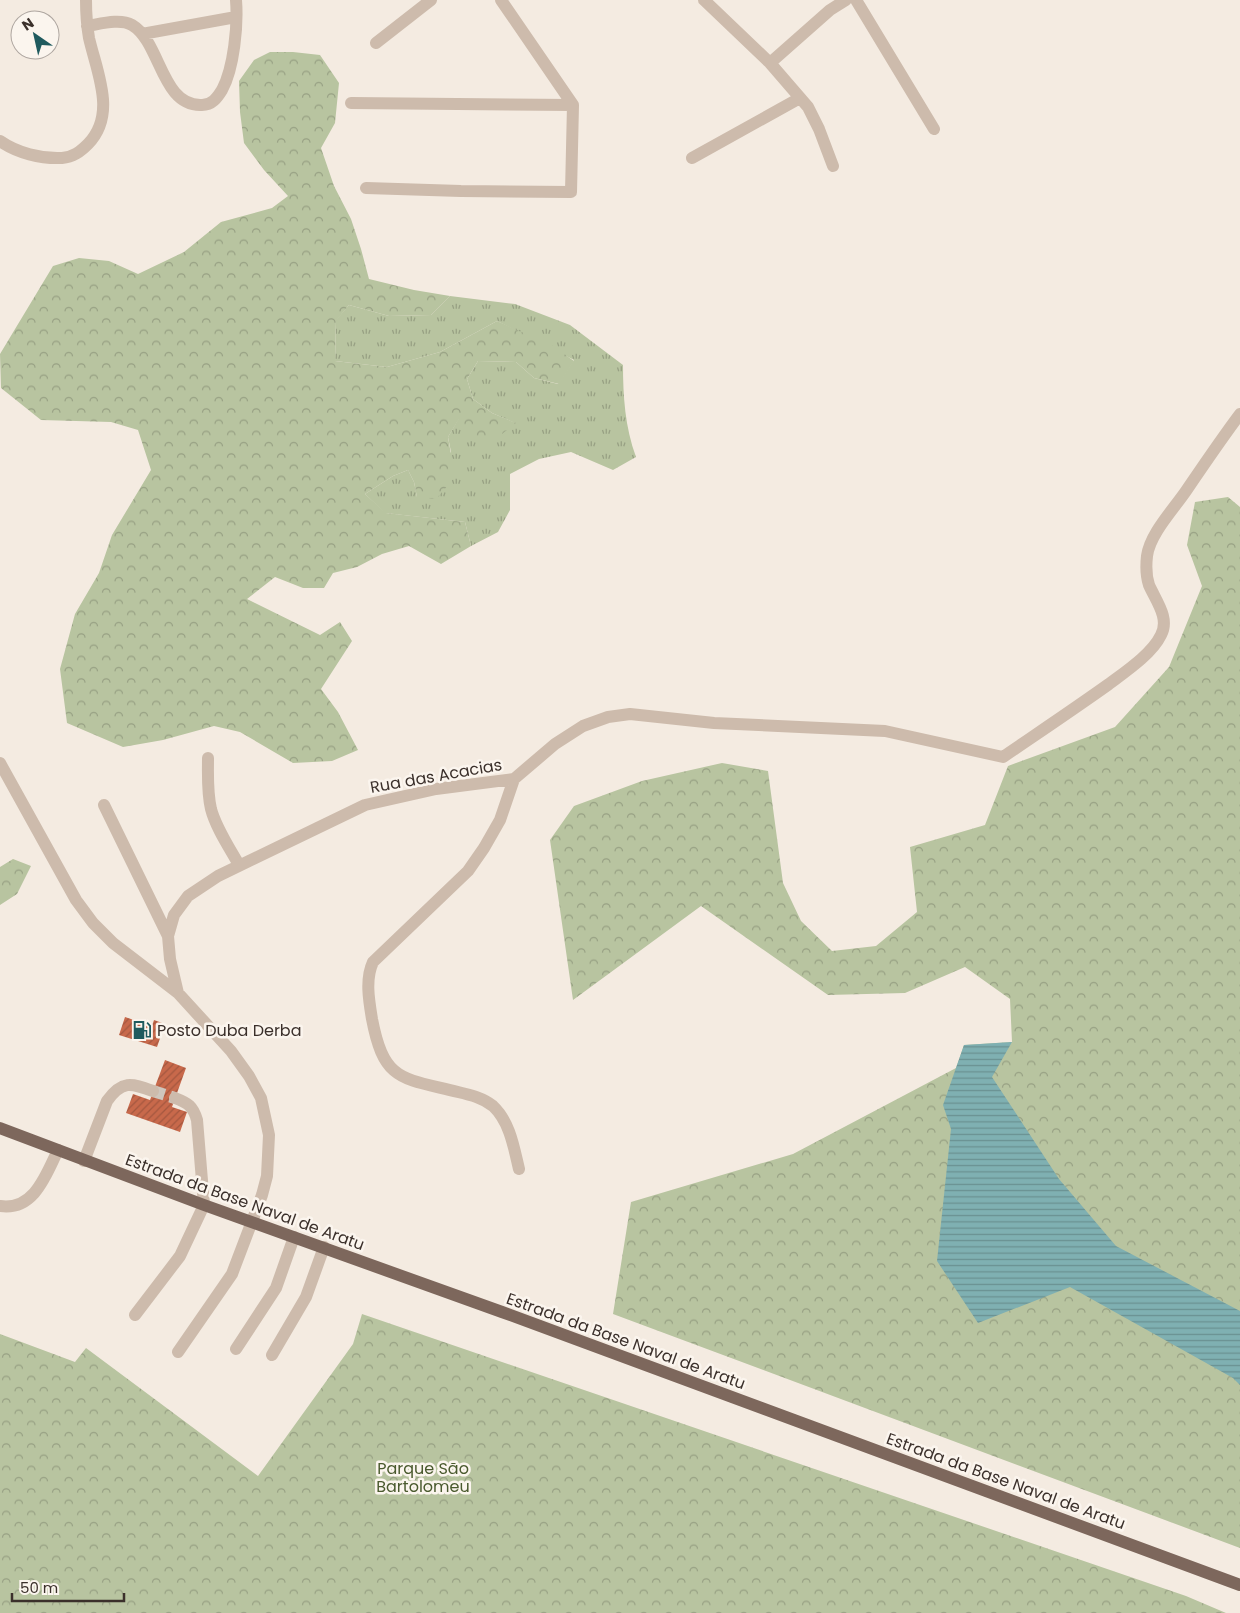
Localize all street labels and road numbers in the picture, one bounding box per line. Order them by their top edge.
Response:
street label: Rua das Acacias [368,753,504,799]
street label: Estrada da Base Naval de Aratu [122,1148,368,1256]
street label: Estrada da Base Naval de Aratu [503,1287,749,1395]
street label: Estrada da Base Naval de Aratu [883,1427,1129,1535]

